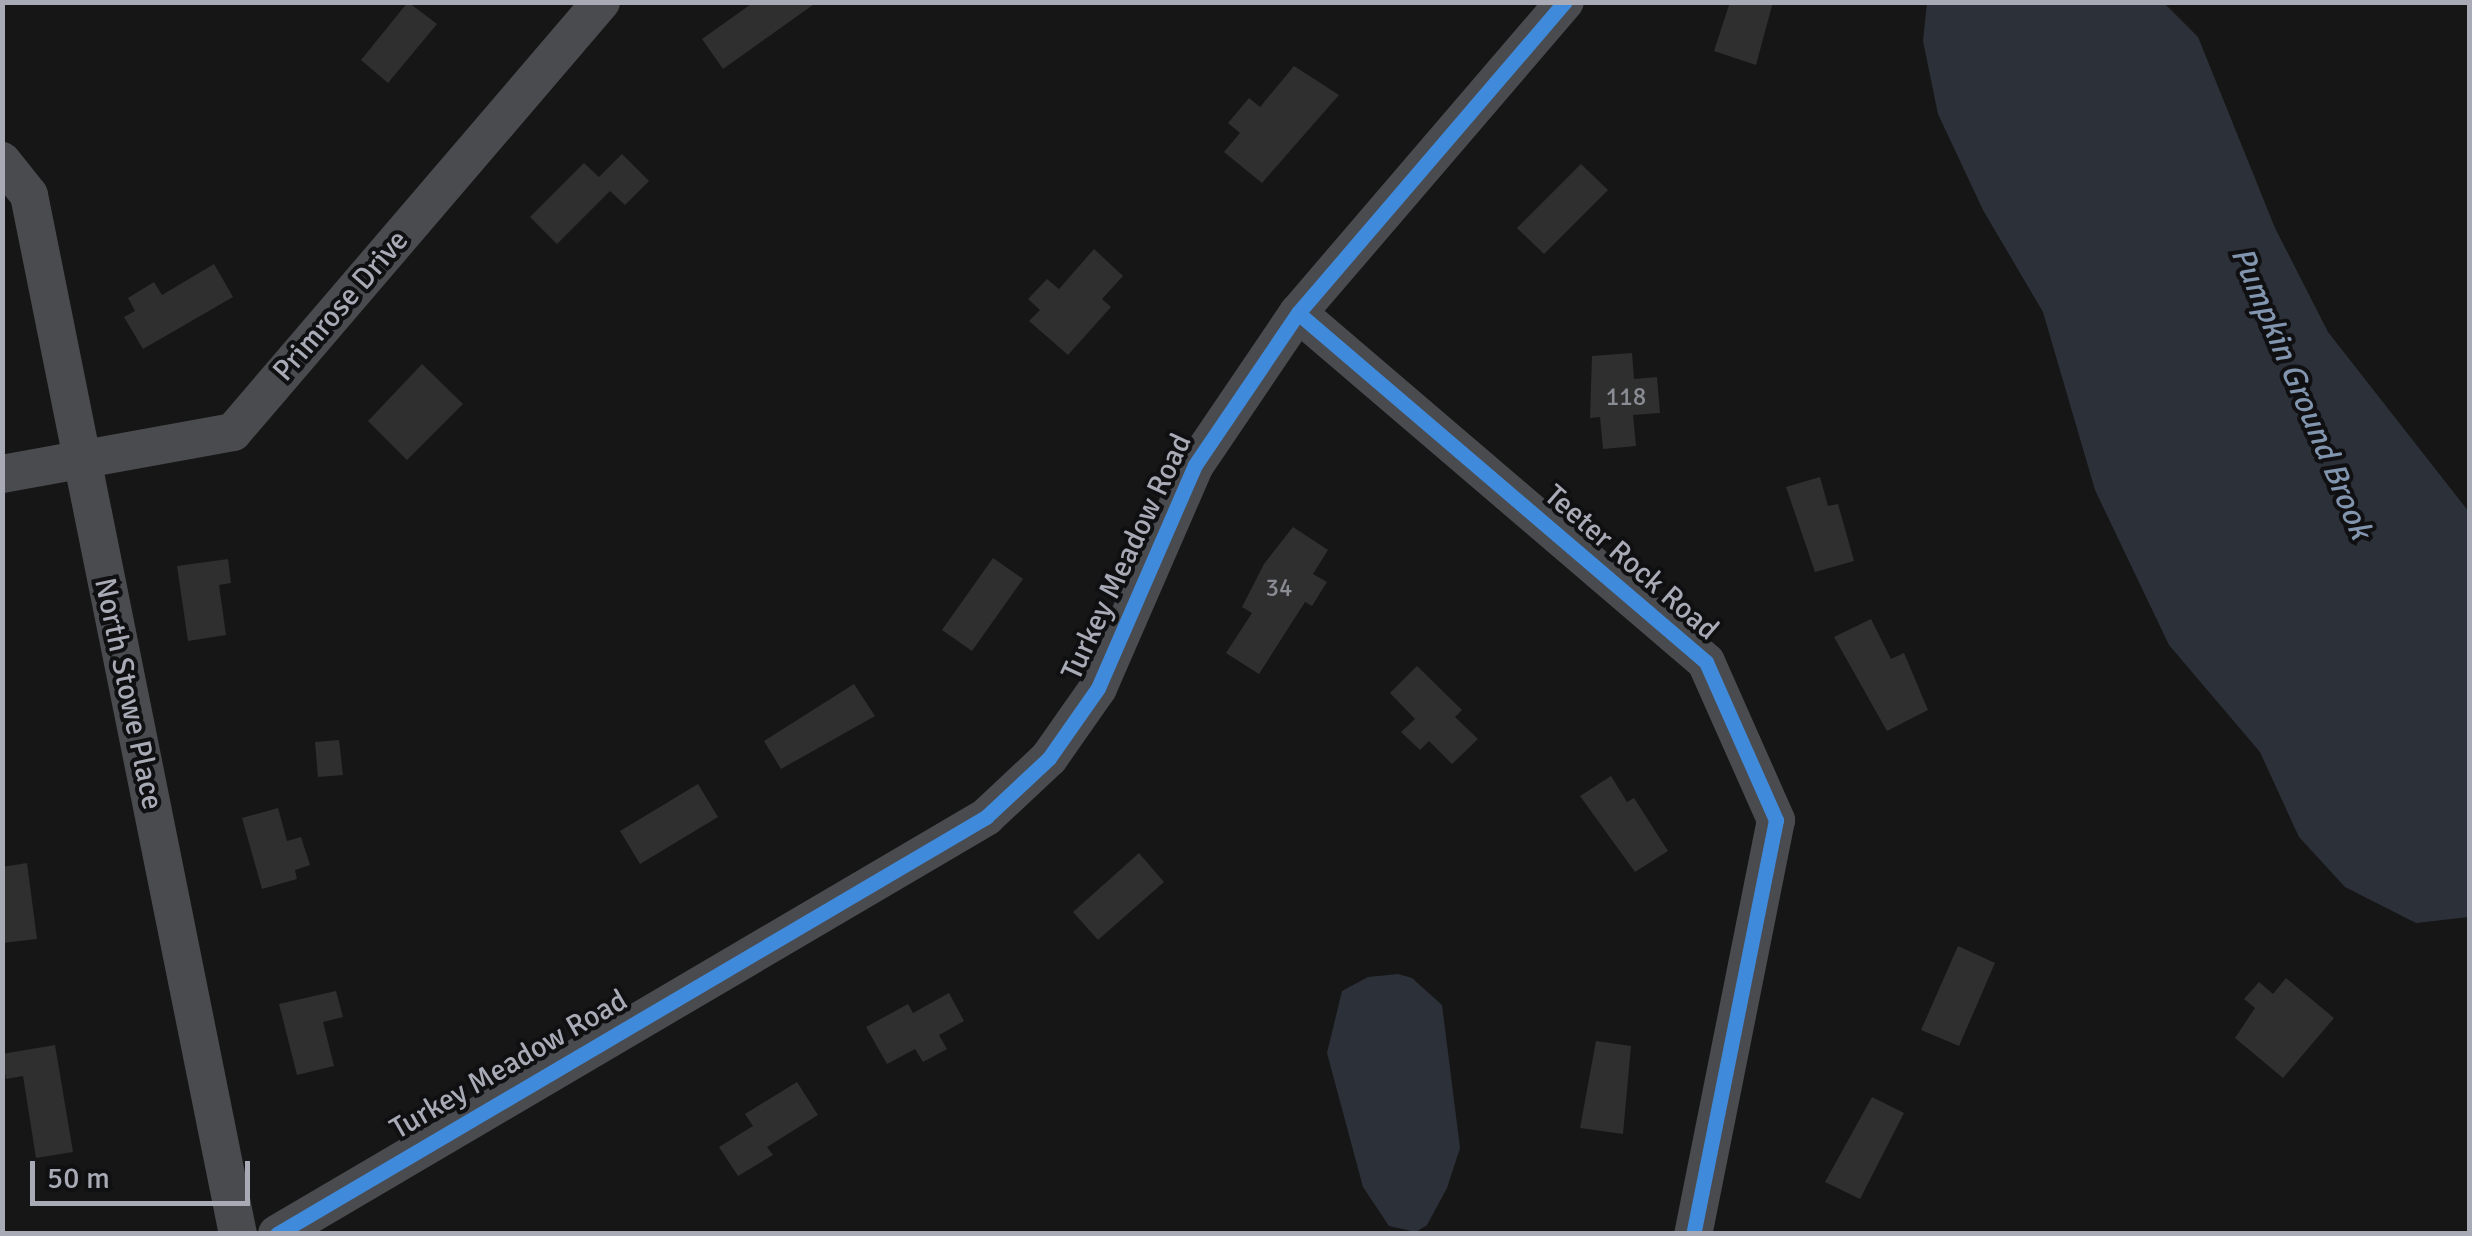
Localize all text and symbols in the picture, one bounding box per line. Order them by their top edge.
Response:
street label: Primrose Drive [266,223,416,389]
water label: Pumpkin Ground Brook [2222,241,2380,545]
house number: 118 [1606,382,1646,412]
street label: Turkey Meadow Road [1054,428,1200,686]
street label: Teeter Rock Road [1537,478,1725,648]
house number: 34 [1266,573,1292,603]
street label: North Stowe Place [86,575,170,813]
street label: Turkey Meadow Road [384,983,634,1147]
scale bar [35,1141,255,1203]
text: 50 m [47,1160,110,1197]

